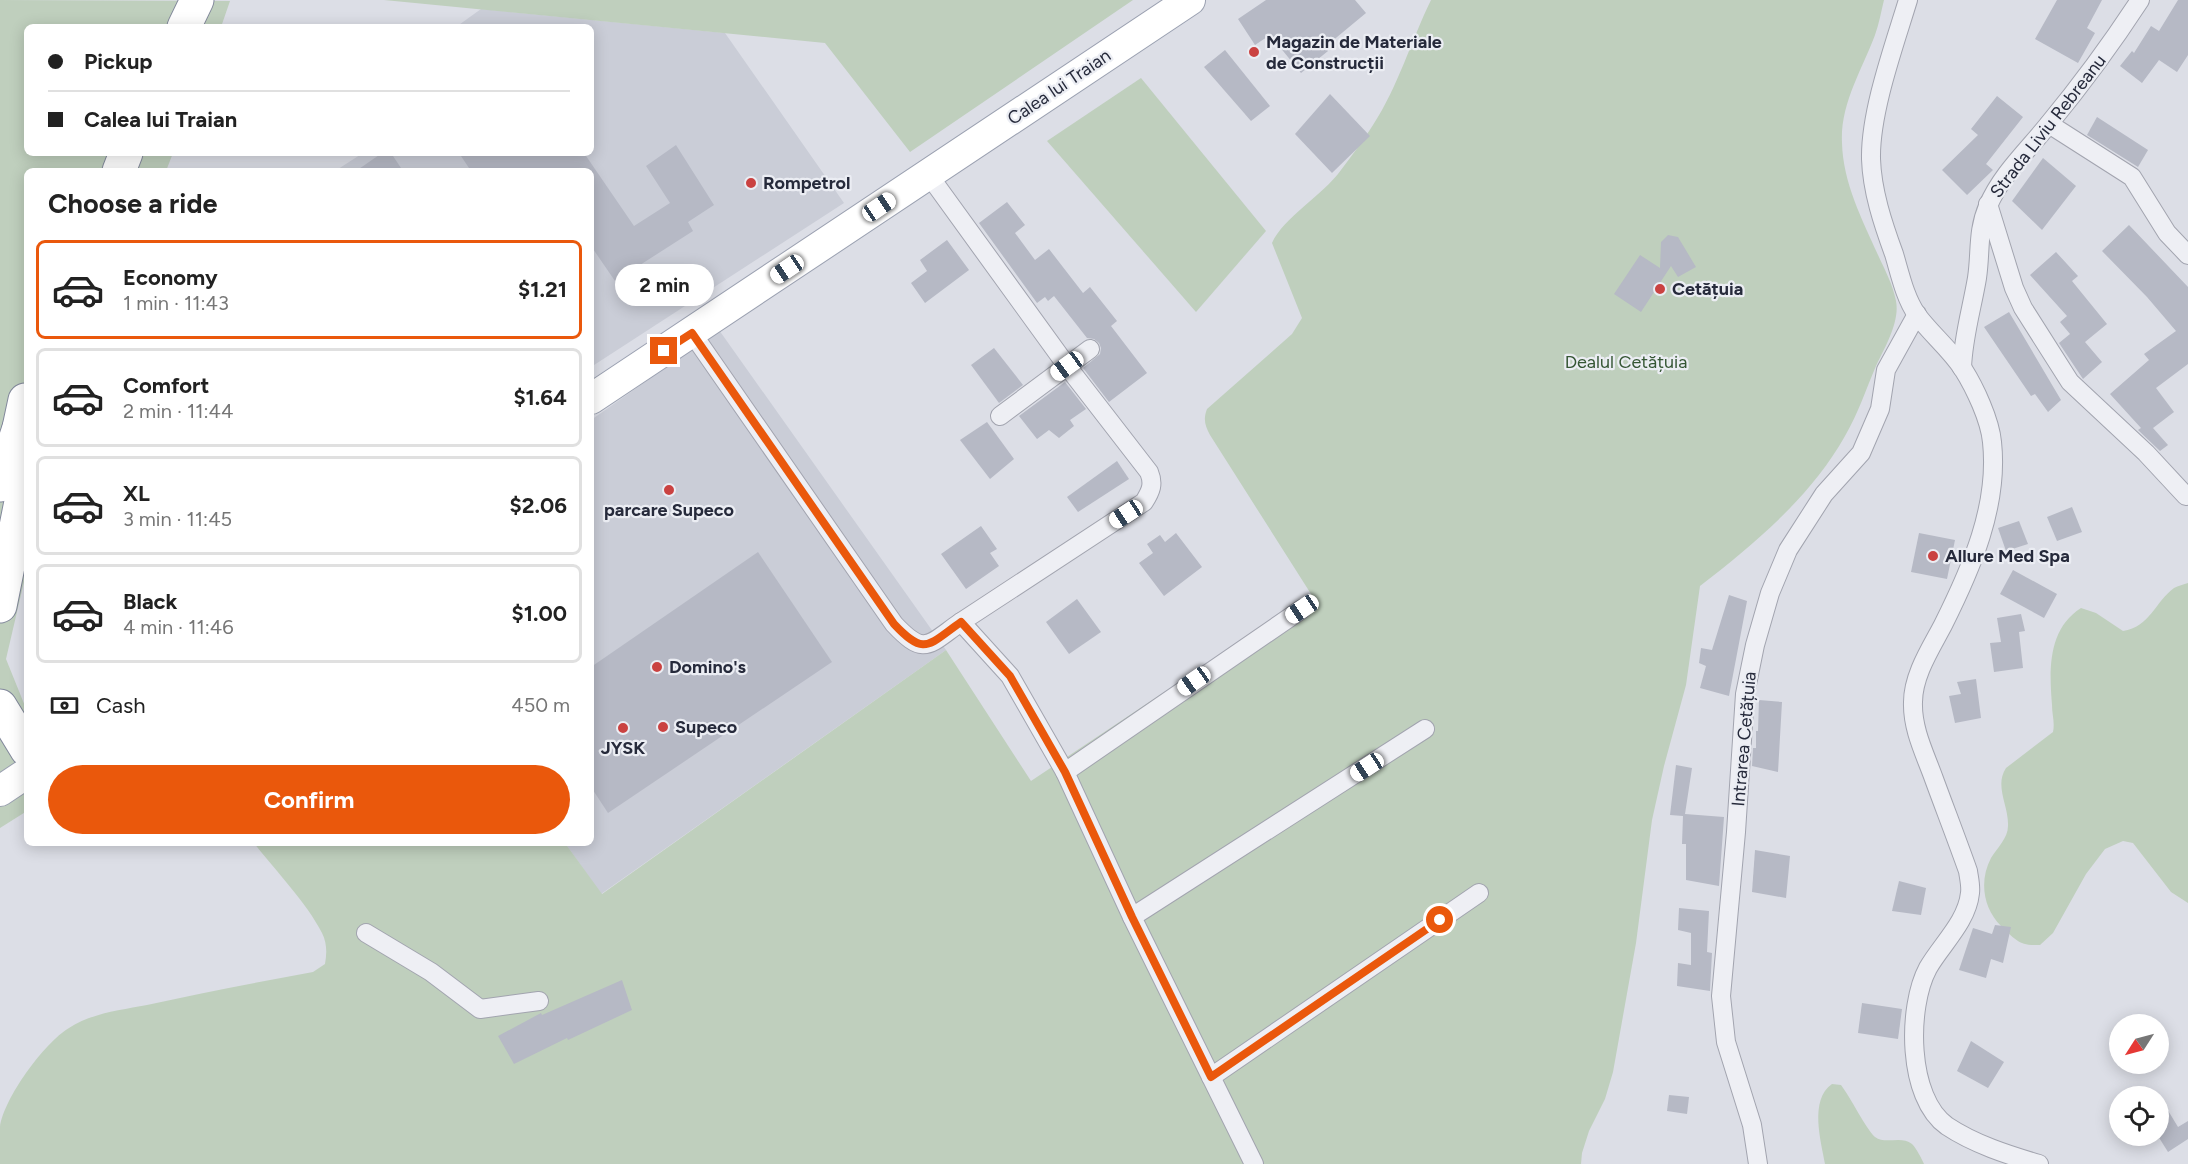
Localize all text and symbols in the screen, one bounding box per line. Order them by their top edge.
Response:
place label: Magazin de Materiale de Construcții [1266,31,1442,74]
street label: Calea lui Traian [1003,44,1115,130]
marker: Magazin de Materiale de Construcții [1247,45,1261,59]
text: Pickup [84,48,153,75]
street label: Strada Liviu Rebreanu [1985,50,2111,202]
text: Calea lui Traian [84,106,237,133]
place label: Rompetrol [763,172,851,194]
marker: Rompetrol [744,176,758,190]
text: Choose a ride [48,187,217,220]
car [859,189,899,225]
car [767,251,807,287]
icon: car [51,263,105,317]
text: Economy [123,264,218,291]
callout: 2 min [614,264,714,306]
text: 2 min [639,273,690,297]
text: $1.21 [518,276,567,303]
place label: Cetățuia [1672,278,1743,300]
marker: Cetățuia [1653,282,1667,296]
text: 1 min · 11:43 [123,291,229,315]
route end [650,337,677,364]
car [1047,348,1087,384]
park label: Dealul Cetățuia [1565,351,1687,373]
icon: car [51,371,105,425]
text: Comfort [123,372,209,399]
text: $1.64 [513,384,567,411]
text: 2 min · 11:44 [123,399,233,423]
icon: car [51,479,105,533]
text: XL [123,480,150,507]
marker: parcare Supeco [662,483,676,497]
text: $2.06 [510,492,567,519]
car [1106,497,1146,531]
place label: parcare Supeco [604,499,734,521]
text: 3 min · 11:45 [123,507,232,531]
place label: Allure Med Spa [1945,545,2070,567]
marker: Allure Med Spa [1926,549,1940,563]
icon: car [51,587,105,641]
text: Black [123,588,177,615]
car [1282,591,1322,627]
text: $1.00 [512,600,567,627]
text: 4 min · 11:46 [123,615,233,639]
place label: Domino's [669,656,747,678]
marker: Domino's [650,660,664,674]
car [1174,663,1214,699]
street label: Intrarea Cetățuia [1727,671,1761,807]
icon: cash [48,689,81,722]
text: Cash [96,692,146,719]
text: 450 m [511,693,570,717]
place label: Supeco [675,716,737,738]
marker: Supeco [656,720,670,734]
marker: JYSK [616,721,630,735]
place label: JYSK [601,737,645,759]
car [1347,750,1387,784]
button: Confirm [48,765,570,834]
route start [1426,906,1453,933]
north arrow [2109,1014,2169,1074]
map controls [2109,1014,2169,1146]
button: locate [2109,1086,2169,1146]

